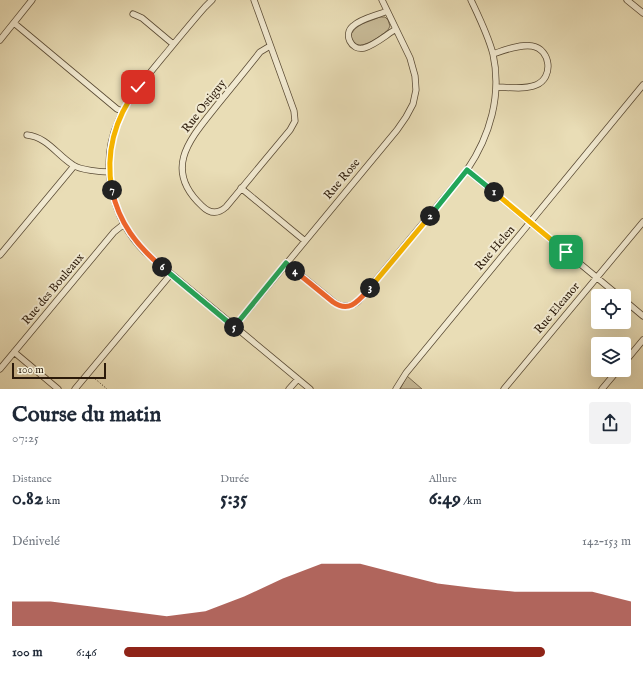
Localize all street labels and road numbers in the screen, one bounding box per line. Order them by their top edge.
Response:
street label: Rue Ostiguy [179,76,230,136]
street label: Rue Rose [321,155,364,202]
street label: Rue Helen [472,222,519,274]
street label: Rue des Bouleaux [19,250,87,328]
street label: Rue Eleanor [531,279,583,337]

